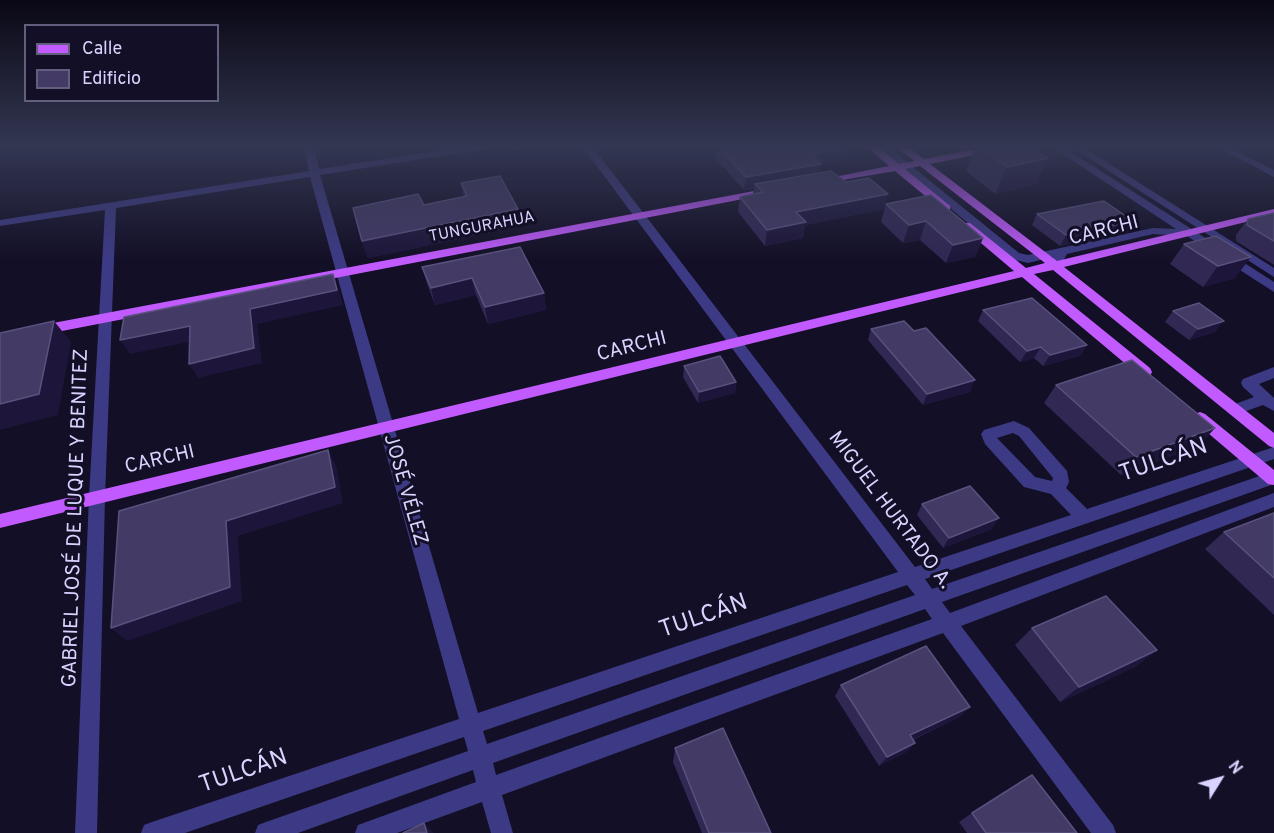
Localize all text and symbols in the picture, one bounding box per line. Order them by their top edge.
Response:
legend [24,24,219,102]
text: Calle [82,38,122,61]
text: Edificio [82,68,141,91]
street label: TUNGURAHUA [428,208,536,248]
street label: CARCHI [1067,212,1141,252]
street label: CARCHI [595,328,669,368]
street label: GABRIEL JOSÉ DE LUQUE Y BENITEZ [59,348,95,688]
street label: MIGUEL HURTADO A. [822,427,956,595]
street label: JOSÉ VÉLEZ [377,432,431,548]
street label: TULCÁN [1116,433,1212,491]
street label: CARCHI [123,441,197,481]
street label: TULCÁN [656,589,752,647]
street label: TULCÁN [196,744,292,802]
north arrow [1190,749,1250,809]
text: N [1223,758,1246,779]

